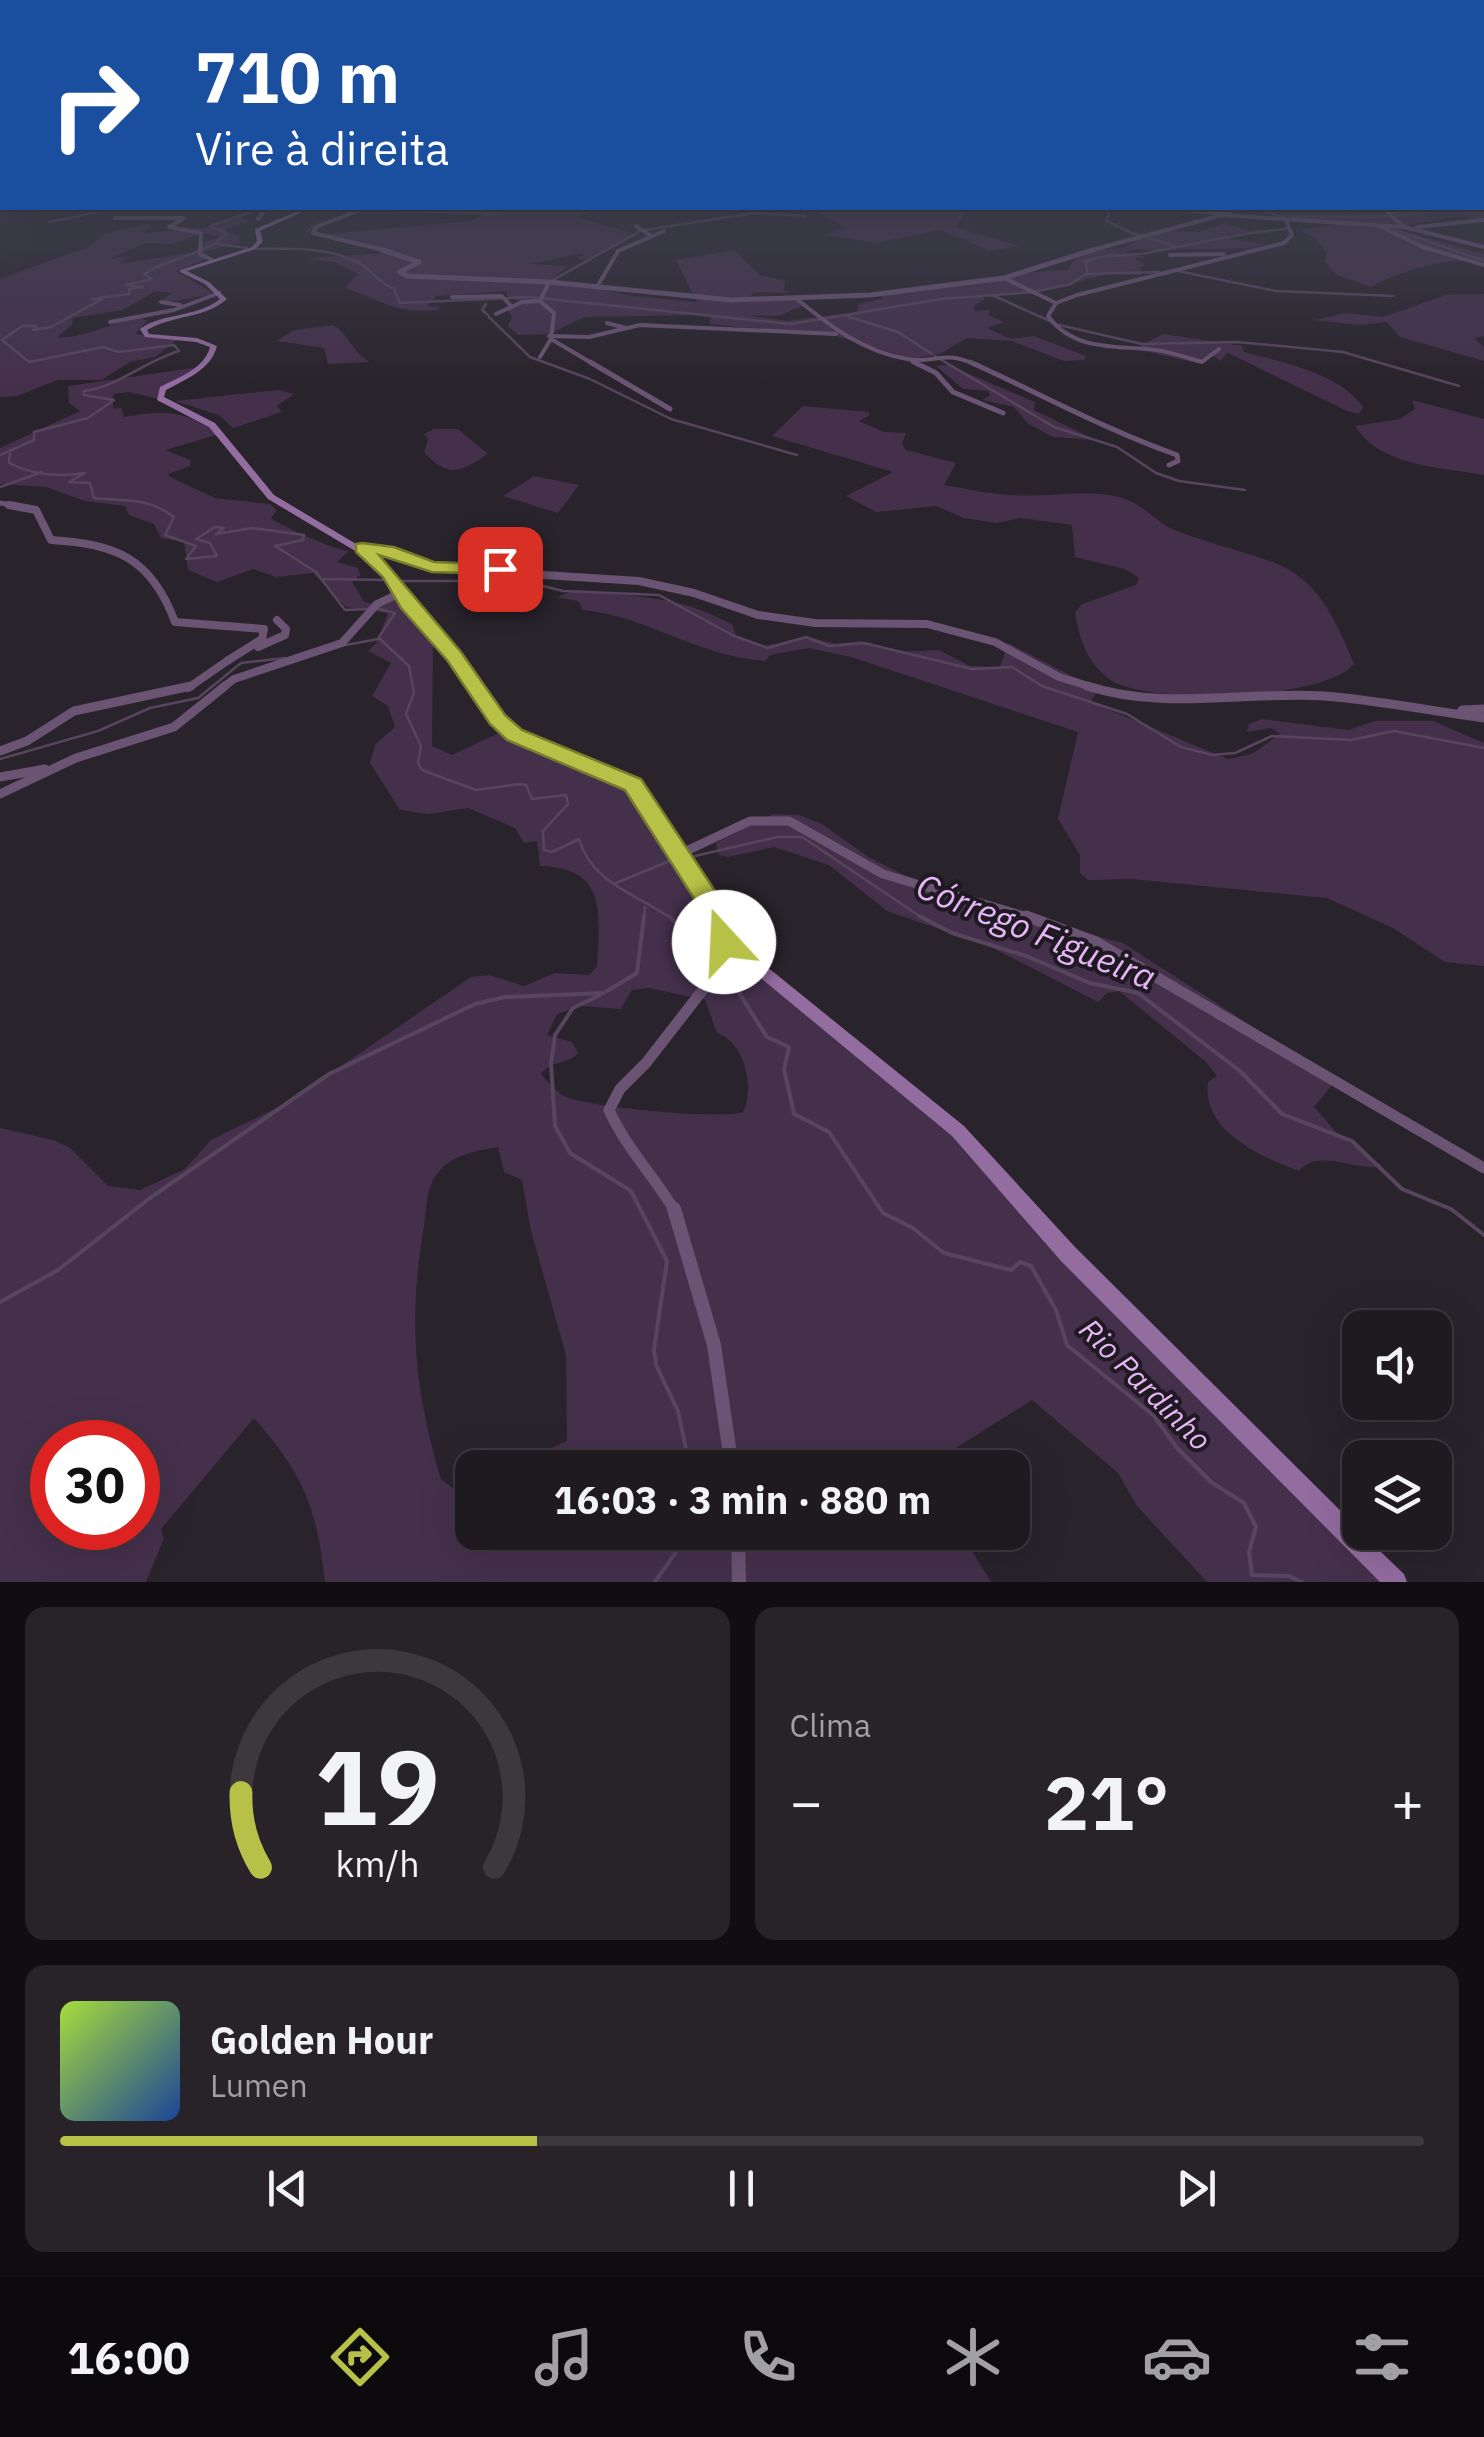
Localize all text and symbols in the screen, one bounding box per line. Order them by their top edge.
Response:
text: 710 m [195,31,400,122]
icon: right [30,40,160,170]
text: Vire à direita [195,119,449,177]
pin [458,527,543,612]
icon: arrive [473,542,528,597]
water label: Córrego Figueira [910,862,1163,1000]
position arrow [672,890,776,994]
water label: Rio Pardinho [1072,1310,1220,1458]
map controls [1342,1310,1452,1550]
button: sound [1342,1310,1452,1420]
speed limit sign: 30 [30,1420,160,1550]
button: layers [1342,1440,1452,1550]
text: 16:03 · 3 min · 880 m [554,1475,931,1524]
text: Clima [790,1704,871,1746]
text: 19 [315,1718,440,1854]
text: 21° [1044,1753,1169,1851]
text: − [790,1766,823,1837]
text: + [1391,1766,1424,1837]
text: km/h [335,1840,419,1887]
text: Golden Hour [210,2015,433,2064]
text: Lumen [210,2064,308,2106]
icon: previous [260,2161,315,2216]
icon: pause [714,2161,769,2216]
icon: next [1169,2161,1224,2216]
icon: directions [325,2322,395,2392]
icon: music [529,2322,599,2392]
icon: phone [733,2322,803,2392]
icon: climate [938,2322,1008,2392]
icon: car [1142,2322,1212,2392]
icon: filters [1347,2322,1417,2392]
text: 16:00 [67,2328,190,2386]

